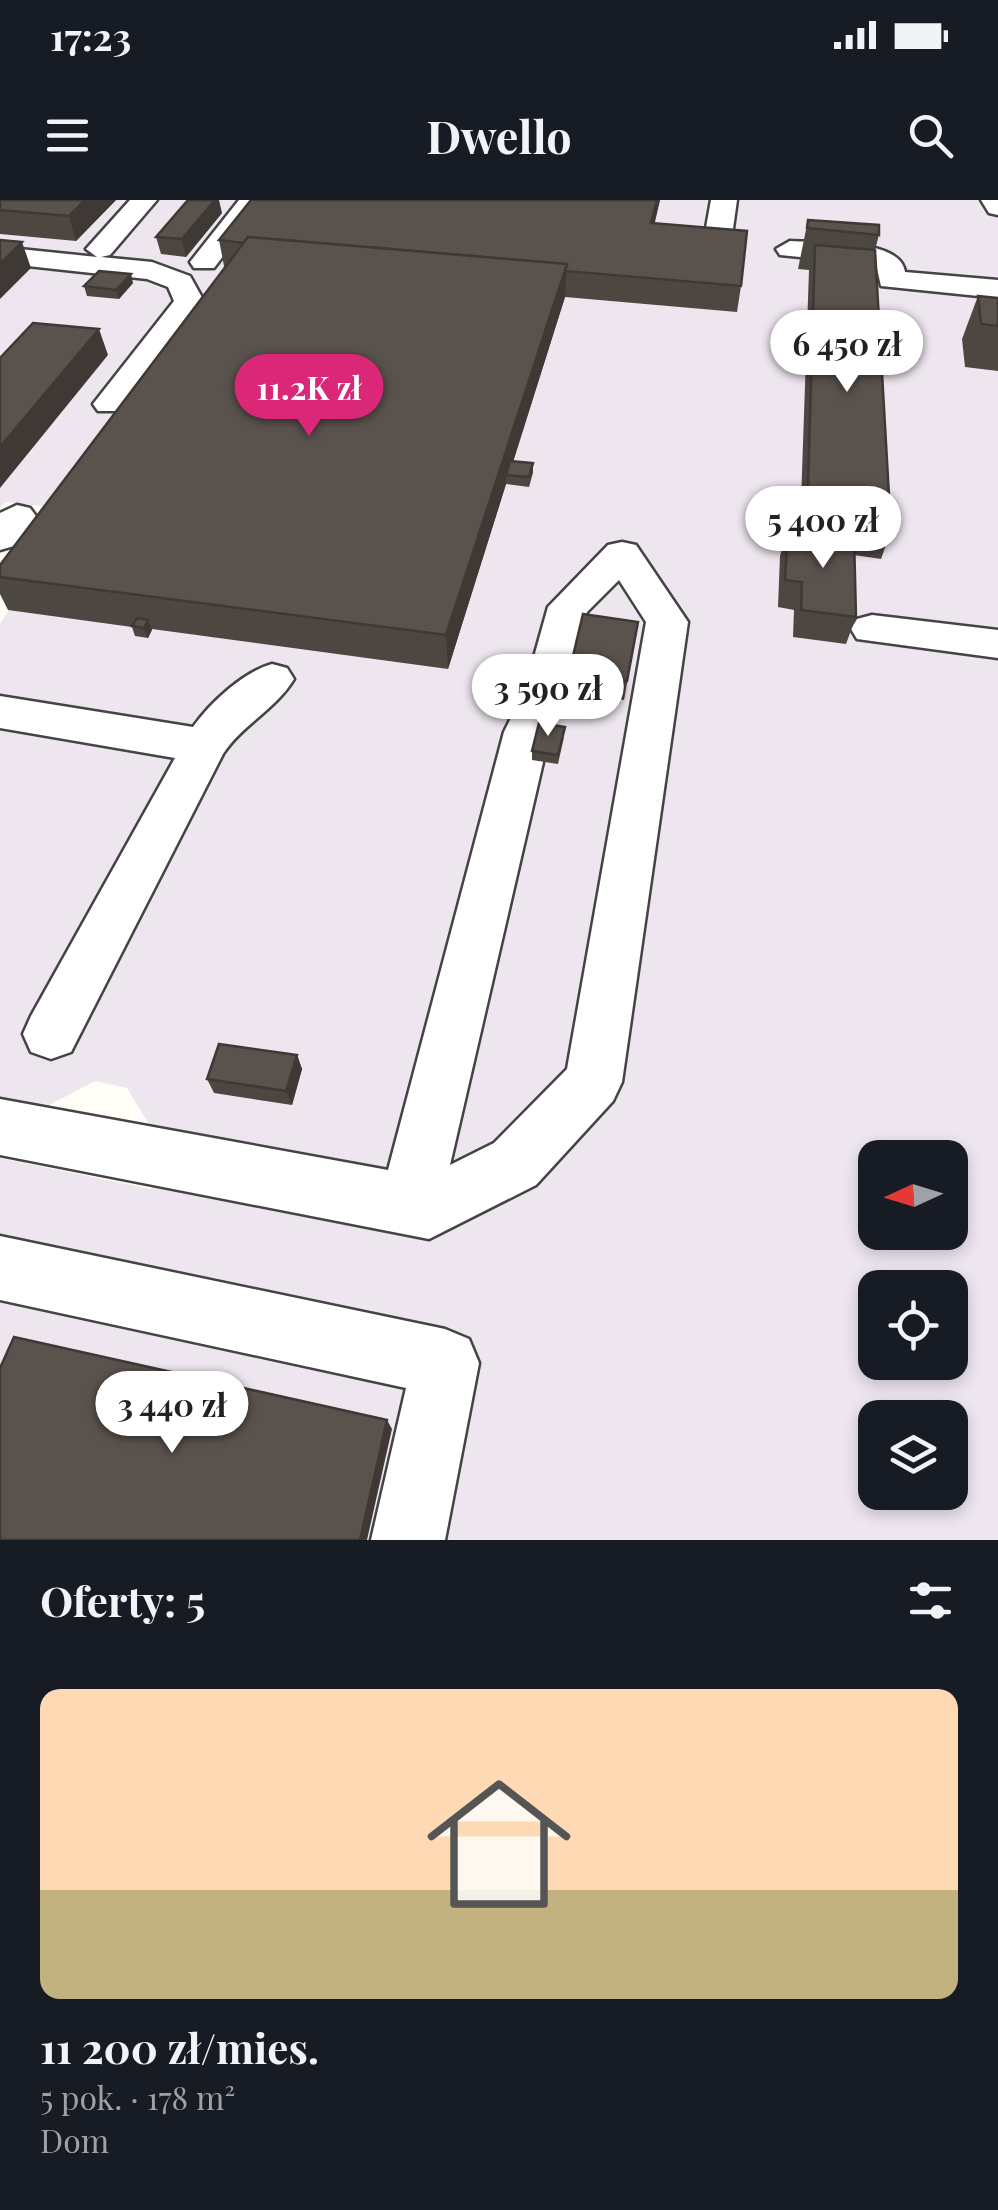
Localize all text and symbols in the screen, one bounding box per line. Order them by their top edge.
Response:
text: 17:23 [50,10,131,61]
text: Dwello [426,105,572,165]
icon: menu [40,108,95,163]
icon: search [903,108,958,163]
pin: 6 450 zł [744,310,950,395]
text: 6 450 zł [792,321,902,364]
pin: 11.2K zł [206,354,412,439]
text: 11.2K zł [256,365,362,408]
pin: 5 400 zł [720,486,926,571]
text: 5 400 zł [767,497,879,540]
pin: 3 590 zł [445,654,651,739]
text: 3 590 zł [494,665,602,708]
north arrow [858,1140,968,1250]
map controls [858,1140,968,1510]
button: locate [858,1270,968,1380]
pin: 3 440 zł [69,1371,275,1456]
text: 3 440 zł [117,1382,227,1425]
button: layers [858,1400,968,1510]
text: Oferty: 5 [40,1572,205,1628]
icon: filters [903,1573,958,1628]
icon: home [409,1754,589,1934]
text: 11 200 zł/mies. [40,2019,319,2075]
text: 5 pok. · 178 m² [40,2075,235,2118]
text: Dom [40,2118,109,2161]

